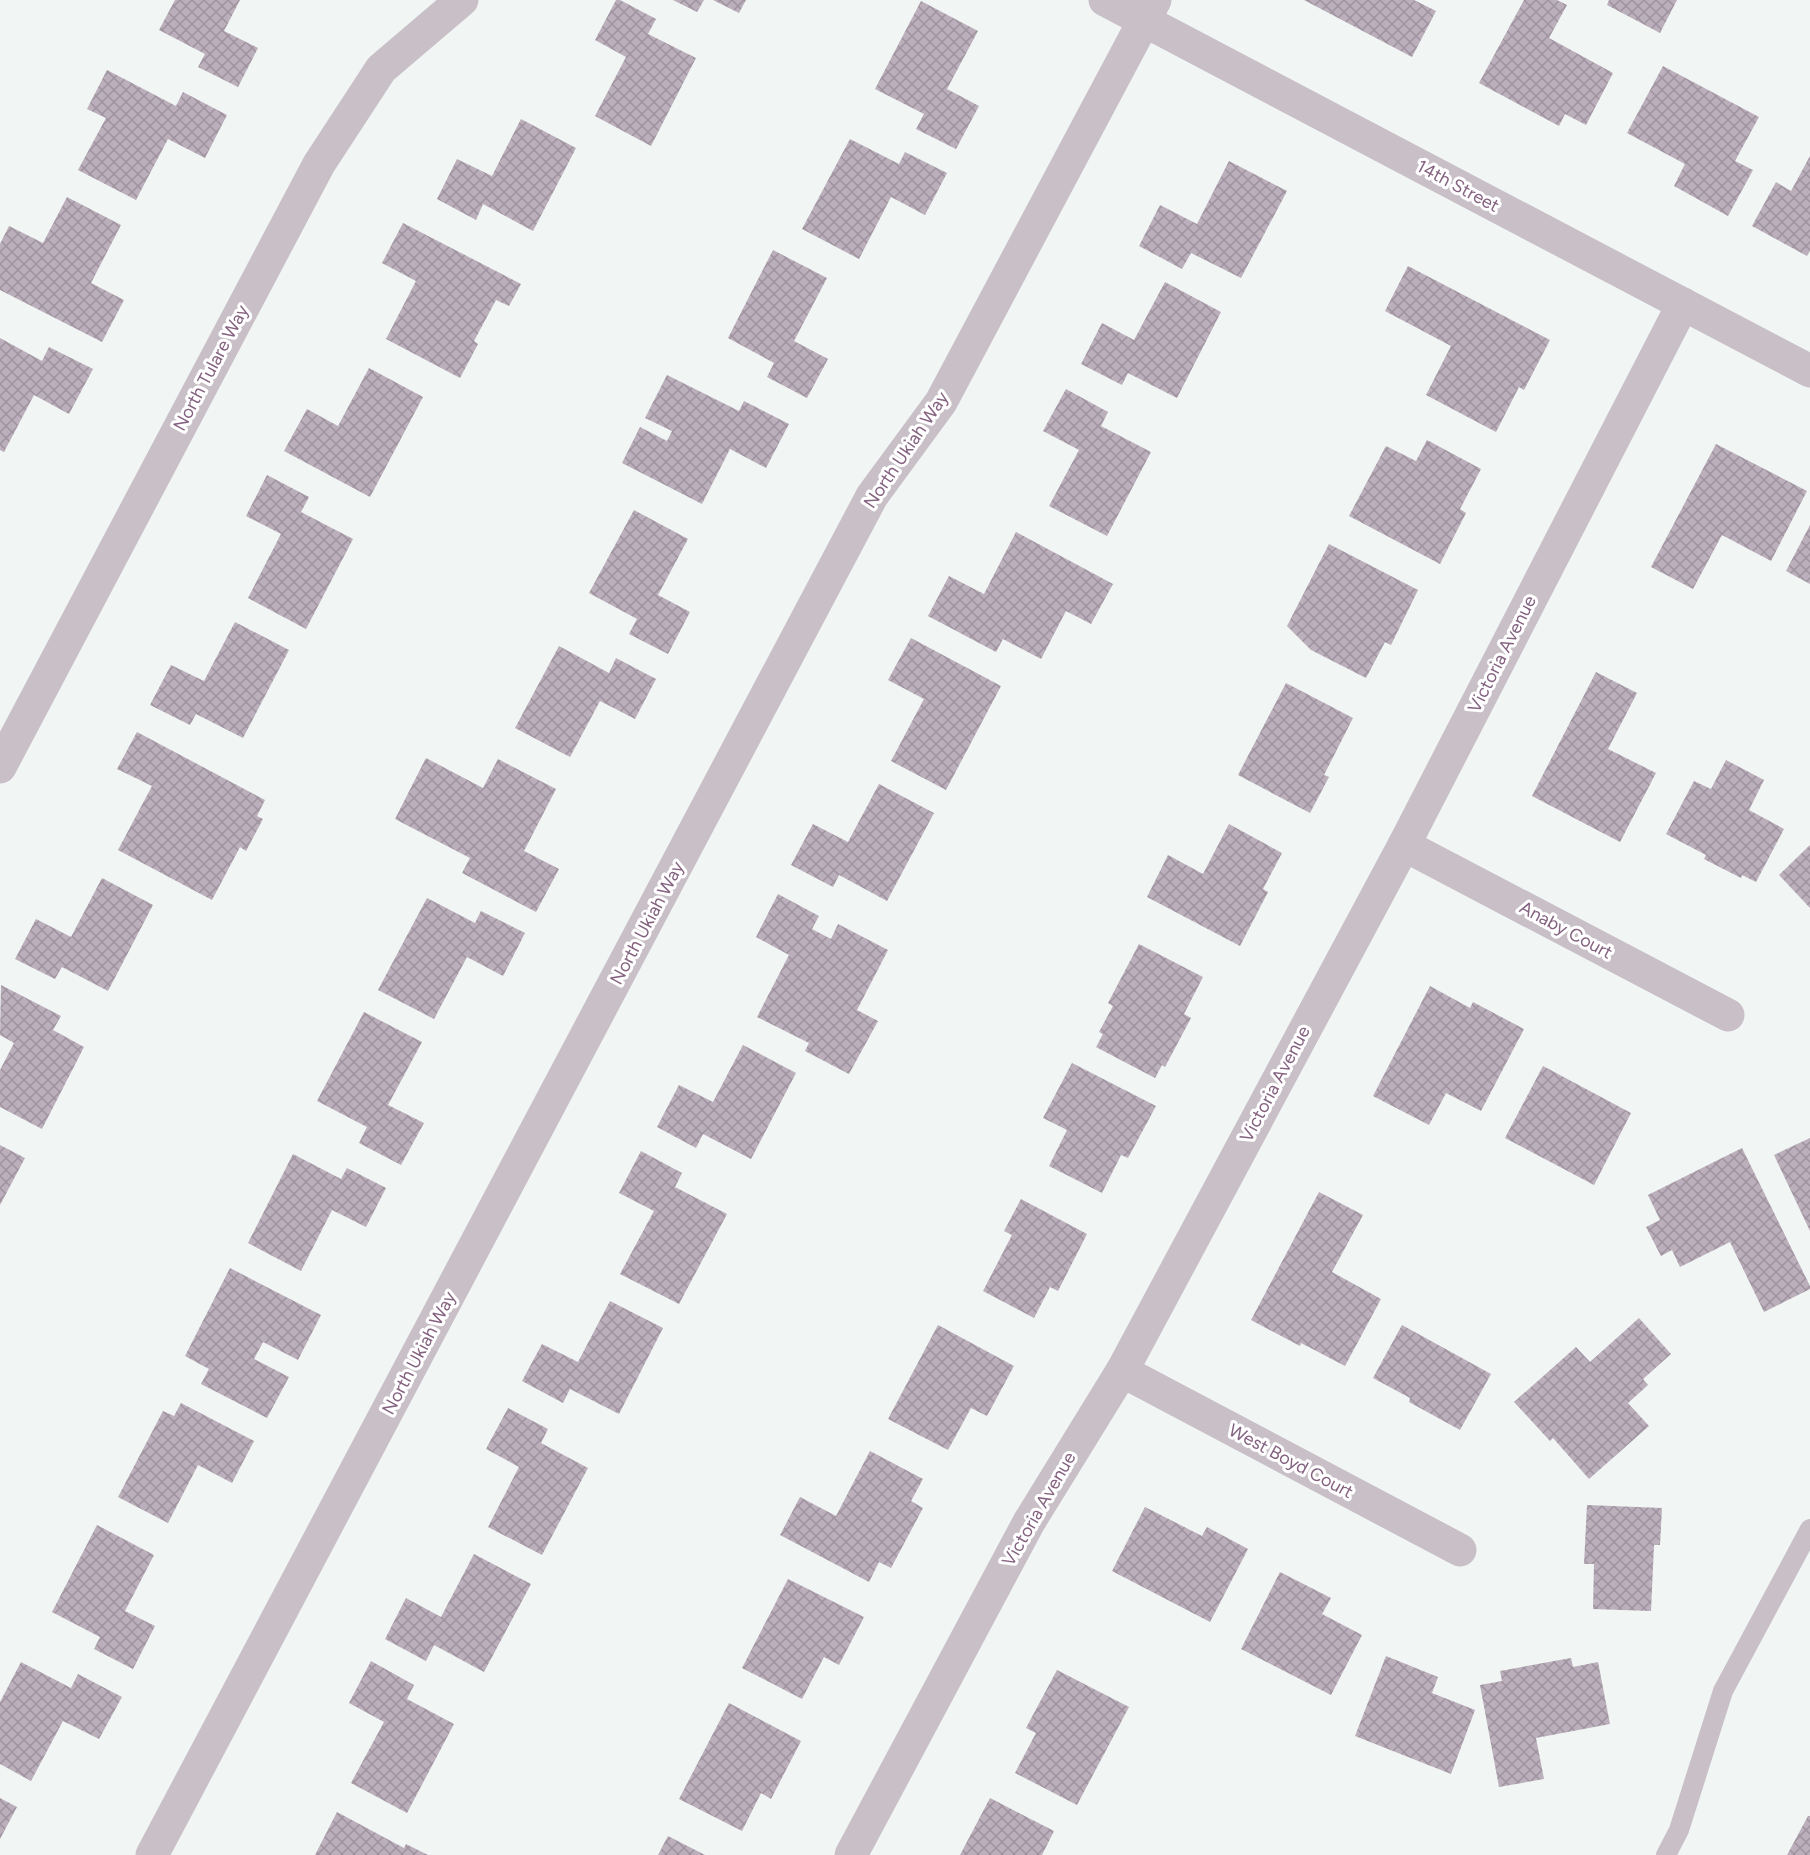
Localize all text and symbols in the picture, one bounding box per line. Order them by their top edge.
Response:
street label: 14th Street [1413,155,1503,217]
street label: North Tulare Way [169,301,254,435]
street label: North Ukiah Way [859,387,953,513]
street label: Victoria Avenue [1463,592,1541,716]
street label: North Ukiah Way [605,857,689,988]
street label: Anaby Court [1516,896,1616,964]
street label: Victoria Avenue [1235,1022,1315,1146]
street label: North Ukiah Way [377,1287,461,1418]
street label: West Boyd Court [1225,1419,1357,1503]
street label: Victoria Avenue [997,1448,1081,1570]

